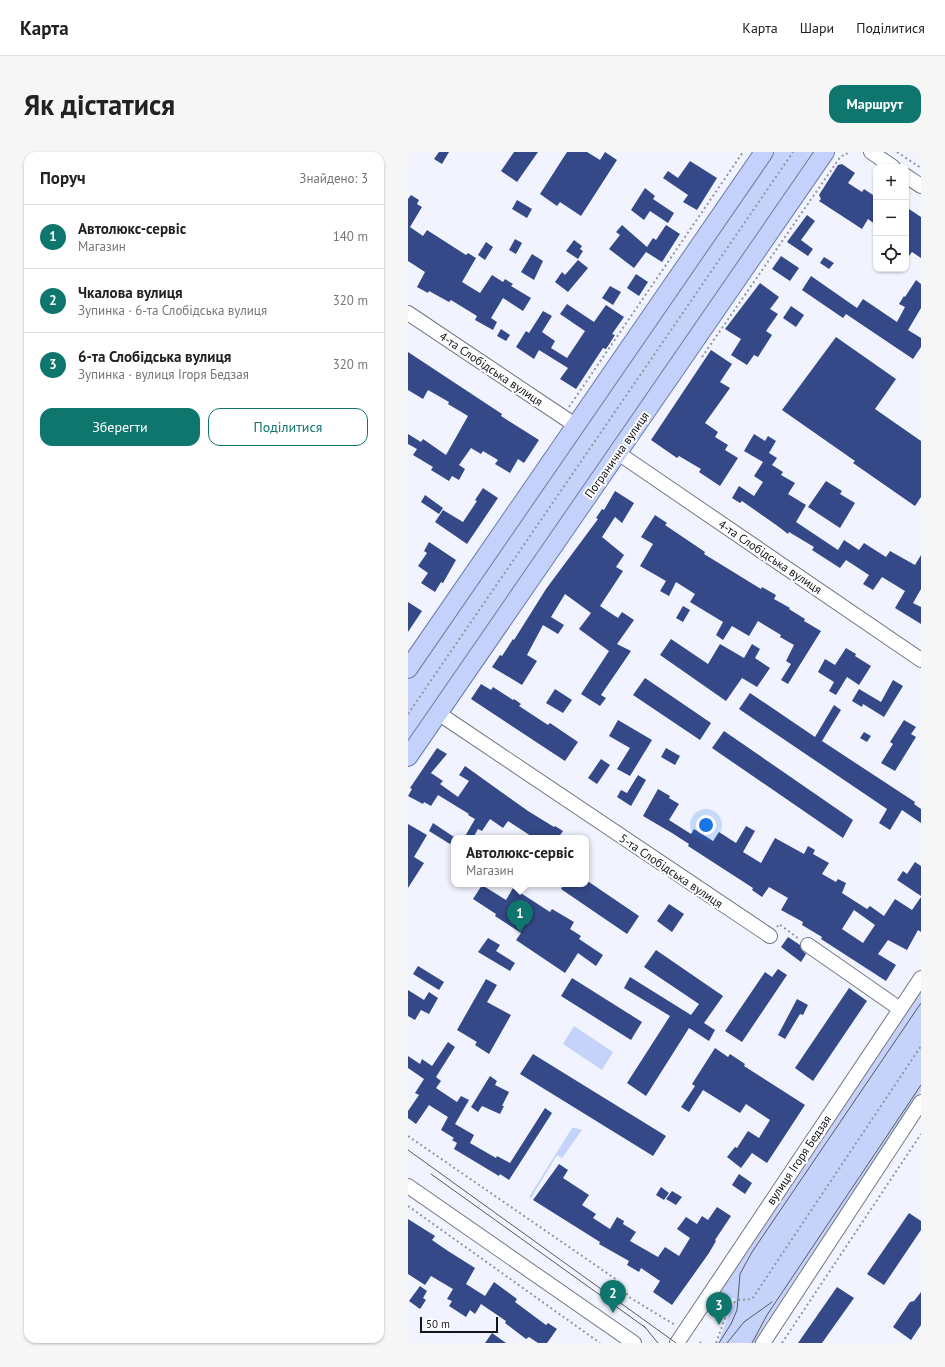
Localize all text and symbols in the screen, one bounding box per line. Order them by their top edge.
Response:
text: Карта [20,16,69,40]
text: Карта [742,19,778,37]
text: Шари [800,19,834,37]
text: Поділитися [856,19,925,37]
button: Маршрут [829,85,921,123]
text: Як дістатися [24,86,175,123]
map controls [873,164,909,272]
button: + [873,164,909,200]
text: Поруч [40,167,86,189]
text: Знайдено: 3 [299,170,368,187]
button: − [873,200,909,236]
text: Автолюкс-сервіс [78,219,186,238]
text: 1 [49,228,57,245]
text: 140 m [333,228,368,245]
button: locate [873,236,909,272]
text: Магазин [78,238,126,255]
text: Чкалова вулиця [78,283,183,302]
text: 2 [49,292,57,309]
text: 320 m [333,292,368,309]
text: Зупинка · 6-та Слобідська вулиця [78,302,267,319]
street label: 4-та Слобідська вулиця [437,328,546,409]
text: 6-та Слобідська вулиця [78,347,231,366]
text: 3 [49,356,57,373]
text: 320 m [333,356,368,373]
text: Зупинка · вулиця Ігоря Бедзая [78,366,249,383]
button: Зберегти [40,408,200,446]
button: Поділитися [208,408,368,446]
street label: Погранична вулиця [581,409,652,501]
street label: 4-та Слобідська вулиця [716,516,825,597]
your location [696,815,716,835]
street label: 5-та Слобідська вулиця [617,830,726,911]
popup [451,835,589,887]
text: Автолюкс-сервіс [466,843,574,862]
text: Магазин [466,862,514,879]
pin: 1 [507,900,533,933]
street label: вулиця Ігоря Бедзая [763,1112,834,1207]
pin: 2 [600,1280,626,1313]
pin: 3 [706,1292,732,1325]
scale bar [420,1315,498,1334]
text: 50 m [426,1317,450,1331]

